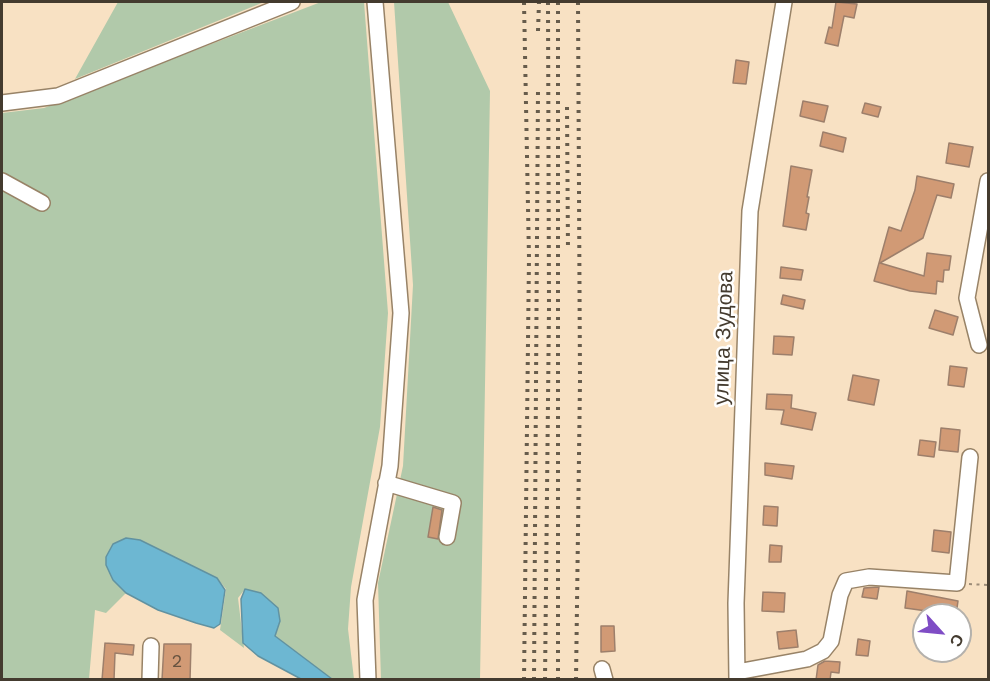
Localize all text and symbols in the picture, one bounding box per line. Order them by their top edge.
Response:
street label: улица Зудова [709,271,739,405]
north arrow [912,603,972,663]
text: С [946,631,968,650]
house number: 2 [172,651,182,673]

